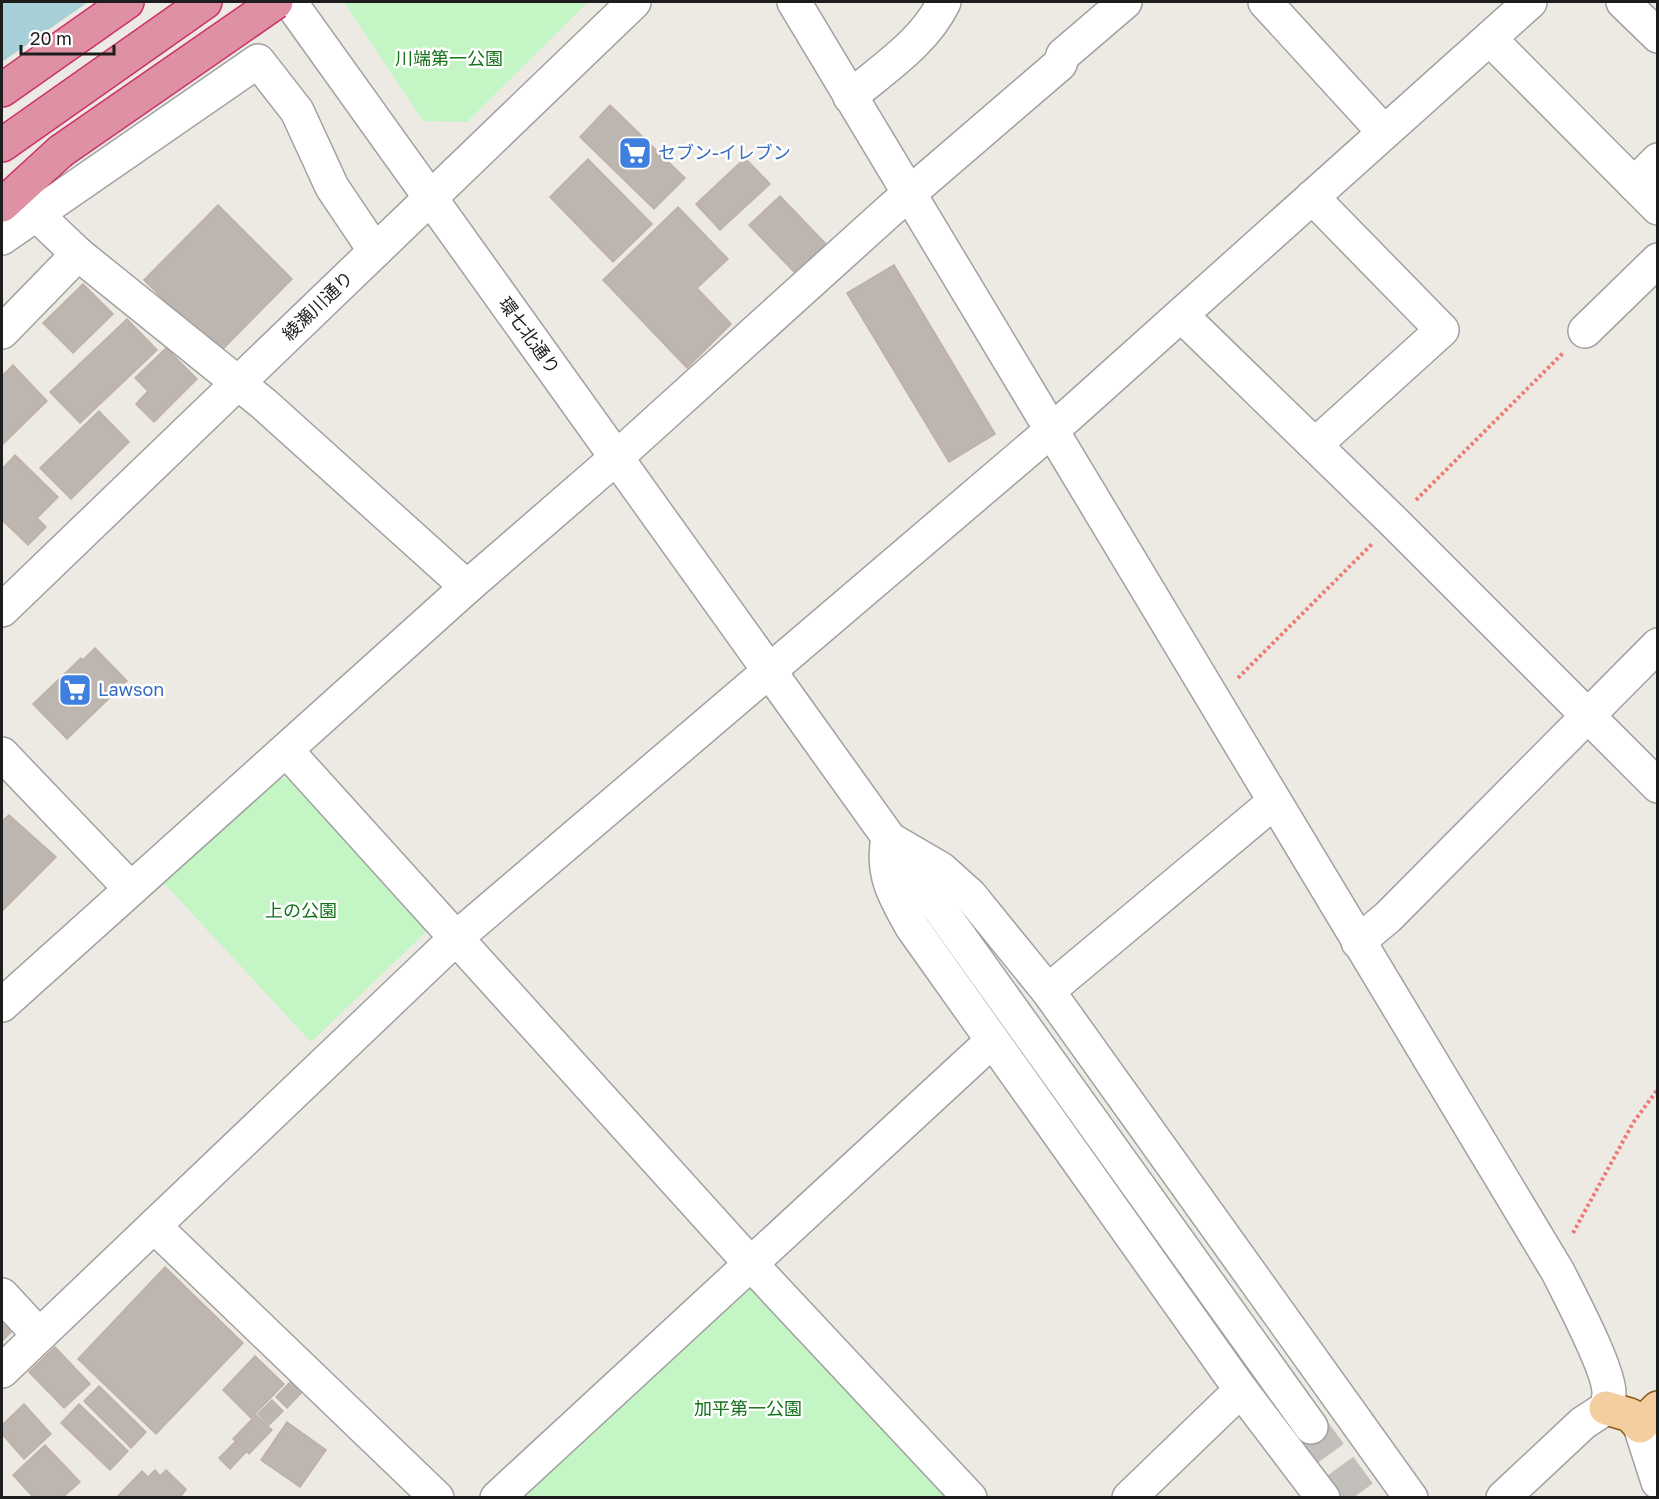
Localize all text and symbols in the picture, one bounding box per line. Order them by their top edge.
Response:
scale bar [21,18,114,56]
text: 20 m [30,27,72,49]
park label: 川端第一公園 [395,47,503,69]
supermarket icon: セブン-イレブン [617,135,653,171]
place label: セブン-イレブン [658,141,791,163]
street label: 綾瀬川通り [277,266,357,344]
street label: 環七北通り [494,293,565,378]
supermarket icon: Lawson [57,672,93,708]
place label: Lawson [98,678,164,700]
park label: 上の公園 [265,899,337,921]
park label: 加平第一公園 [694,1397,802,1419]

